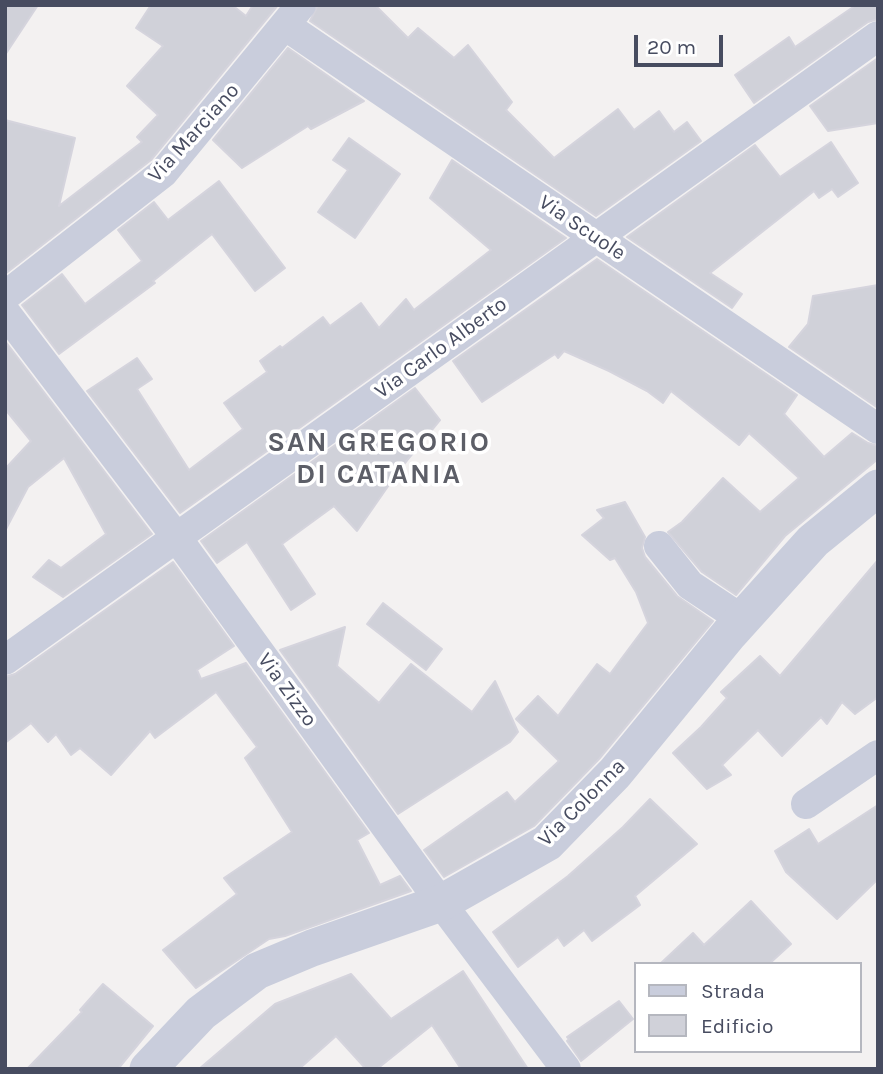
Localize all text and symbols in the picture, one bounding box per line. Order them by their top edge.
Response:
scale bar [638,21,727,65]
text: 20 m [647,35,696,59]
street label: Via Marciano [143,78,245,188]
street label: Via Scuole [534,190,630,266]
street label: Via Carlo Alberto [370,292,512,404]
district label: SAN GREGORIO DI CATANIA [269,426,489,492]
street label: Via Zizzo [252,648,322,732]
street label: Via Colonna [533,754,631,852]
legend [634,962,862,1053]
text: Strada [701,979,765,1003]
text: Edificio [701,1014,774,1038]

